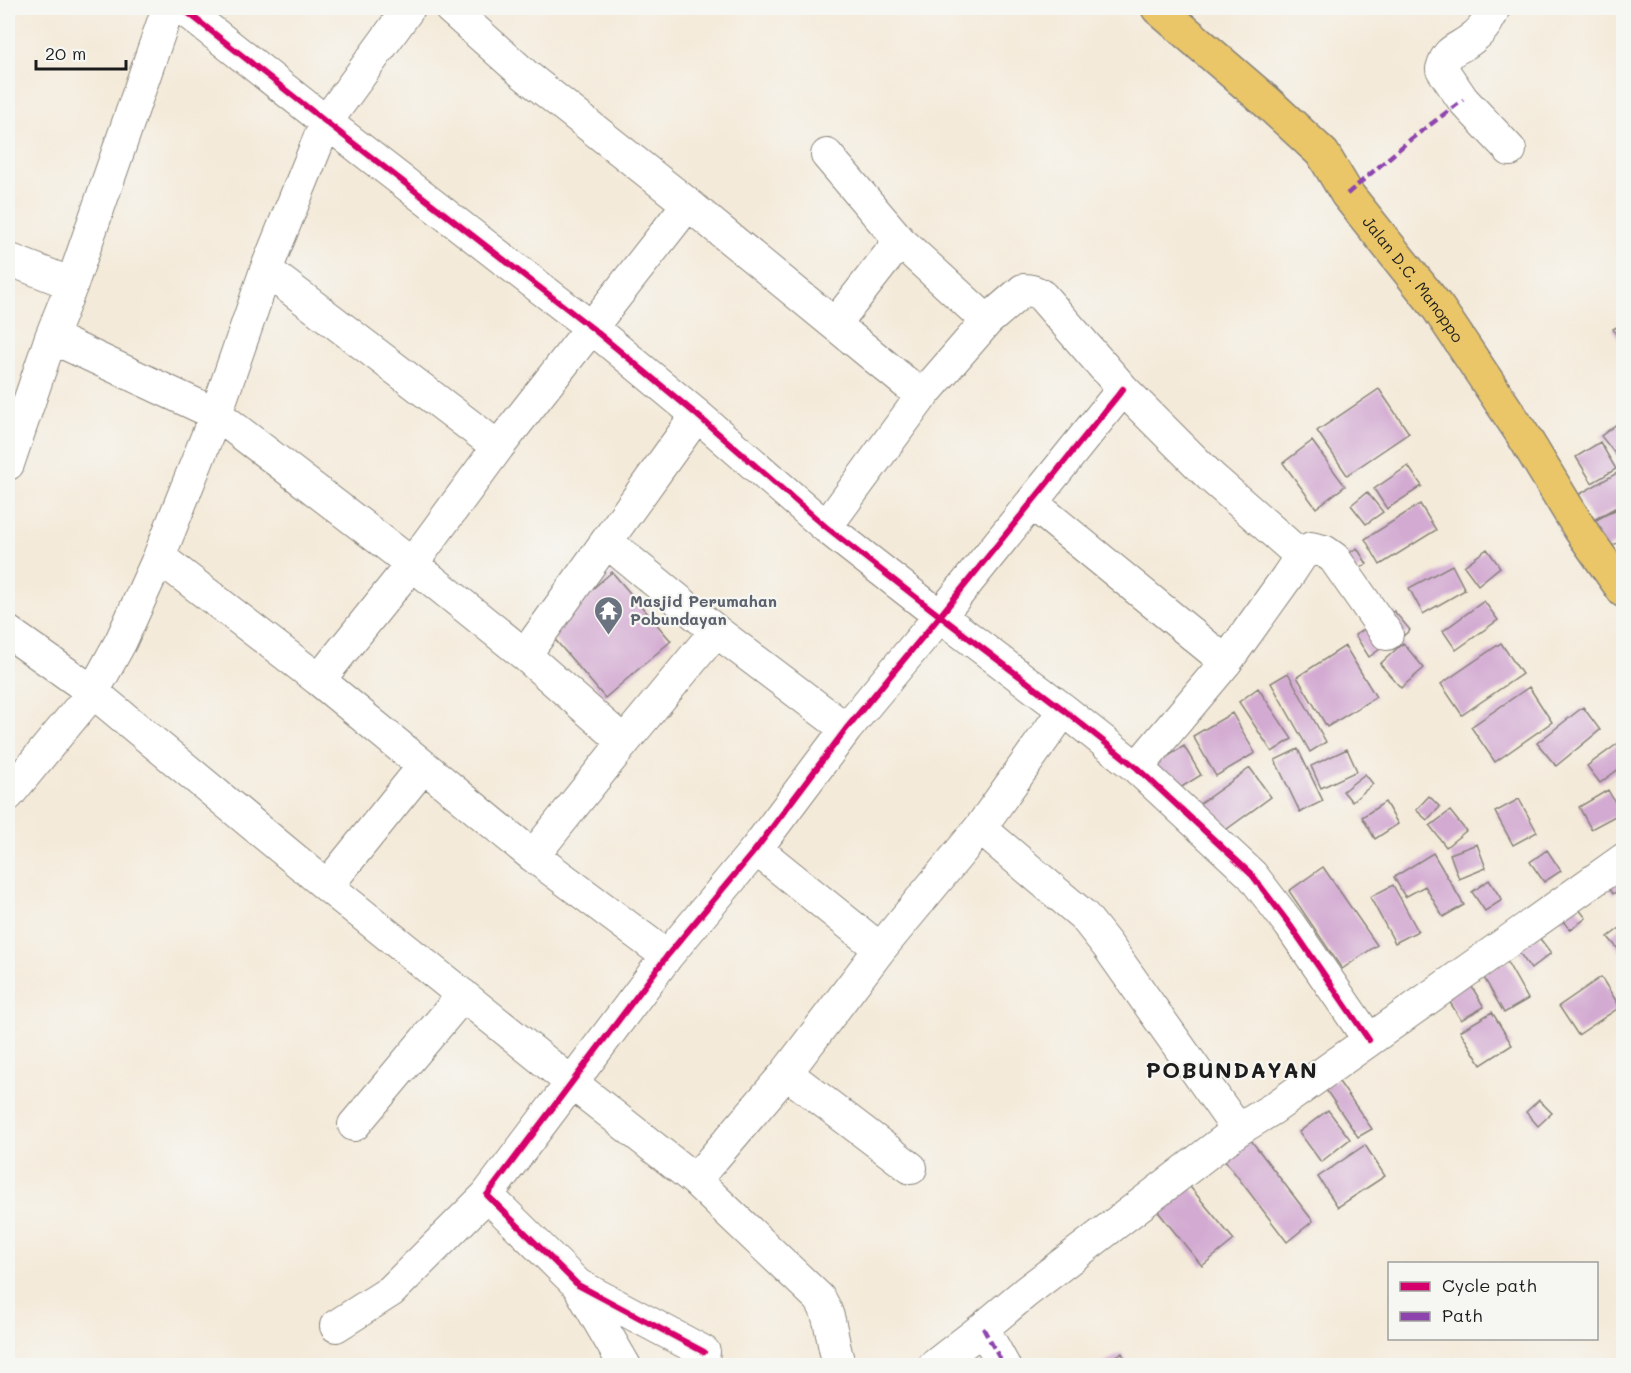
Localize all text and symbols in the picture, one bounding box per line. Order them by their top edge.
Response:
scale bar [36,33,126,71]
text: 20 m [45,41,86,65]
street label: Jalan D.C. Manoppo [1358,211,1469,346]
place label: Masjid Perumahan Pobundayan [630,590,777,629]
temple icon: Masjid Perumahan Pobundayan [593,594,625,636]
district label: POBUNDAYAN [1146,1055,1318,1084]
legend [1388,1262,1598,1340]
text: Cycle path [1442,1273,1537,1297]
text: Path [1442,1303,1482,1327]

